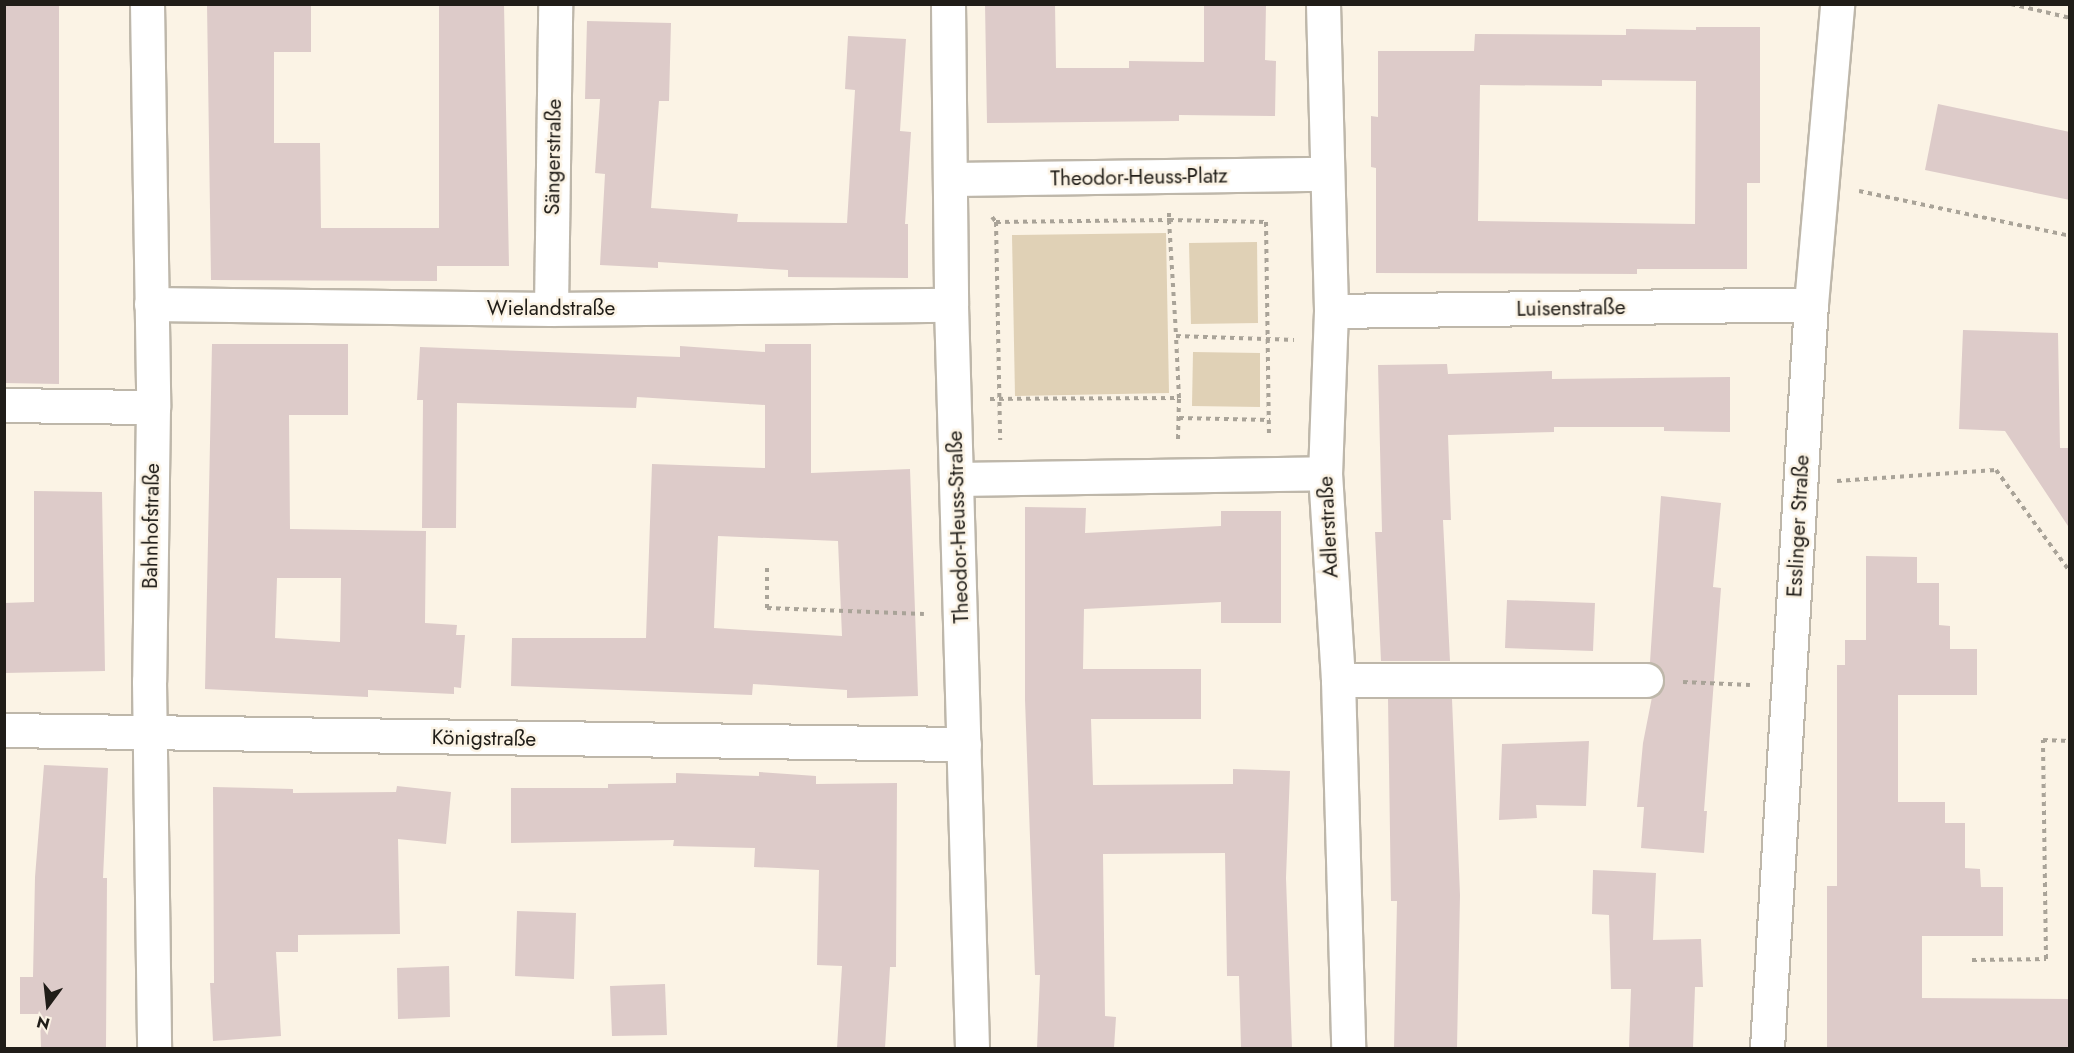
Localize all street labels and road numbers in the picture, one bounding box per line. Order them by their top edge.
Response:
street label: Sängerstraße [539,99,567,215]
street label: Theodor-Heuss-Platz [1050,163,1228,191]
street label: Luisenstraße [1516,294,1626,322]
street label: Wielandstraße [487,295,615,321]
street label: Theodor-Heuss-Straße [942,430,974,624]
street label: Esslinger Straße [1782,454,1814,598]
street label: Bahnhofstraße [137,463,165,589]
street label: Adlerstraße [1313,475,1343,579]
street label: Königstraße [431,724,537,752]

